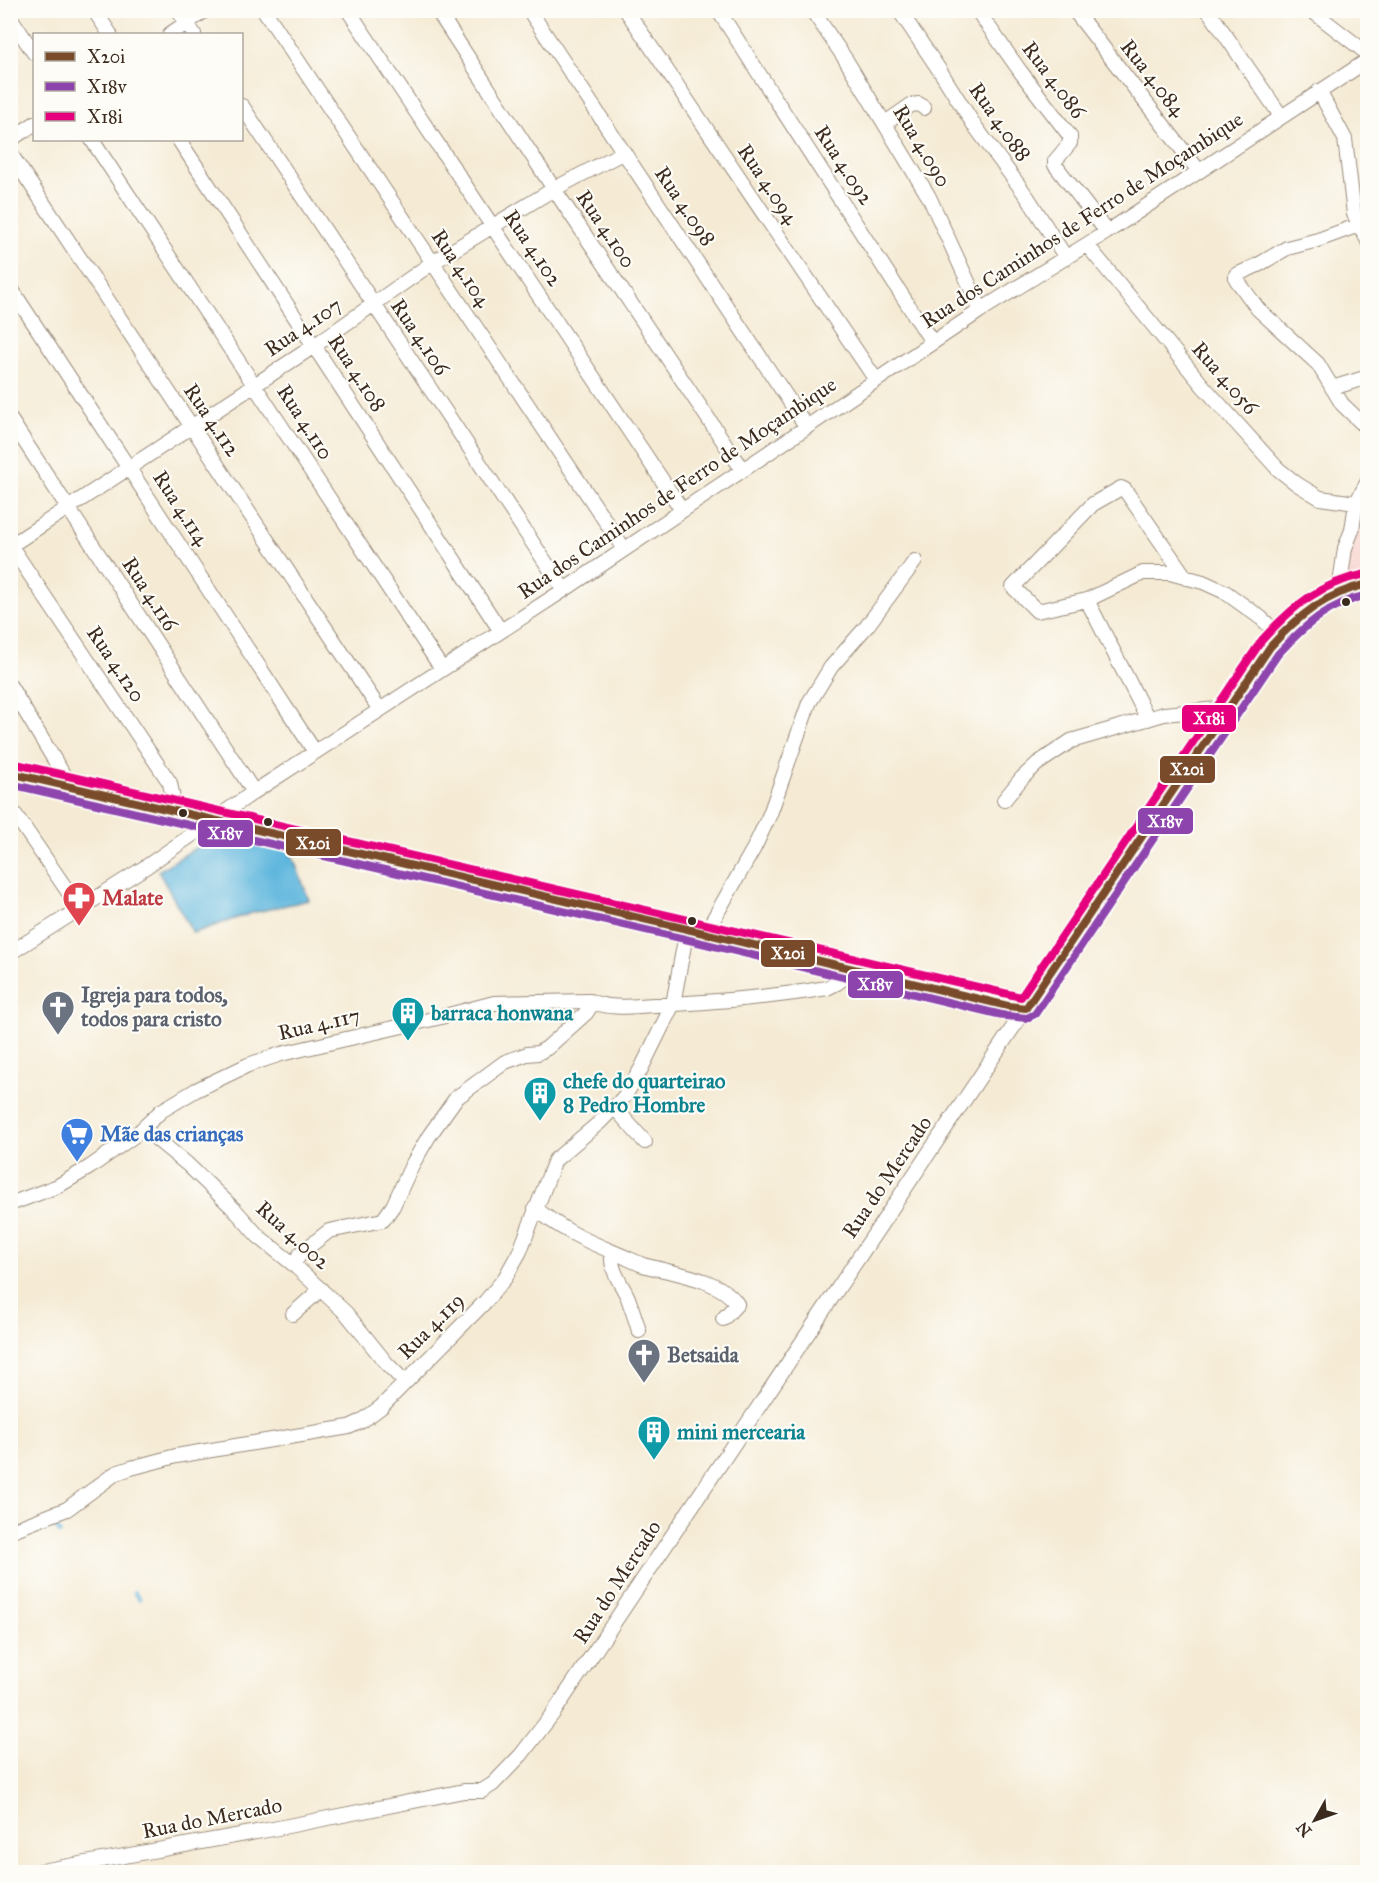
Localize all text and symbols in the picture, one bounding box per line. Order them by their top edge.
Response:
legend [33,33,243,141]
street label: Rua 4.084 [1115,34,1192,123]
street label: Rua 4.086 [1017,36,1092,125]
text: X20i [87,46,125,68]
text: X18v [87,76,128,98]
street label: Rua 4.088 [963,78,1037,166]
street label: Rua 4.090 [887,100,957,192]
text: X18i [87,106,123,128]
street label: Rua dos Caminhos de Ferro de Moçambique [916,106,1248,334]
street label: Rua 4.092 [809,120,880,210]
street label: Rua 4.094 [732,139,805,230]
street label: Rua 4.098 [649,161,721,251]
street label: Rua 4.100 [571,185,641,273]
street label: Rua 4.102 [498,205,568,292]
street label: Rua 4.104 [426,224,497,313]
street label: Rua 4.107 [260,292,346,362]
street label: Rua 4.106 [385,294,456,381]
street label: Rua 4.108 [322,329,392,417]
street label: Rua 4.056 [1186,336,1265,421]
street label: Rua dos Caminhos de Ferro de Moçambique [513,371,842,605]
street label: Rua 4.112 [178,378,246,462]
street label: Rua 4.110 [271,380,339,464]
street label: Rua 4.114 [147,466,215,551]
street label: Rua 4.116 [116,552,184,637]
unlabelled marker [1340,596,1352,608]
street label: Rua 4.120 [81,621,151,707]
line badge: X18i [1181,704,1237,733]
text: X18i [1192,709,1225,728]
line badge: X20i [1159,755,1216,784]
text: X20i [1169,760,1205,779]
unlabelled marker [177,807,189,819]
line badge: X18v [1137,807,1194,835]
text: X18v [1147,812,1184,831]
unlabelled marker [262,816,274,828]
line badge: X18v [197,819,254,848]
text: X18v [207,824,244,843]
line badge: X20i [285,828,342,857]
text: X20i [295,834,331,853]
pharmacy icon: Malate [61,880,97,927]
place label: Malate [102,885,164,911]
unlabelled marker [686,915,698,927]
line badge: X20i [760,939,816,968]
text: X20i [770,944,806,963]
line badge: X18v [847,970,904,999]
text: X18v [857,975,894,994]
place label: Igreja para todos, todos para cristo [80,982,228,1032]
church icon: Igreja para todos, todos para cristo [40,989,76,1036]
building icon: barraca honwana [390,995,426,1042]
place label: barraca honwana [430,1000,574,1026]
street label: Rua 4.117 [275,1002,363,1046]
place label: chefe do quarteirao 8 Pedro Hombre [563,1068,726,1118]
building icon: chefe do quarteirao 8 Pedro Hombre [522,1075,558,1122]
street label: Rua do Mercado [837,1111,938,1243]
supermarket icon: Mãe das crianças [59,1116,95,1163]
place label: Mãe das crianças [100,1121,244,1147]
street label: Rua 4.002 [251,1195,336,1275]
street label: Rua 4.119 [392,1287,470,1365]
church icon: Betsaida [626,1337,662,1384]
place label: Betsaida [667,1342,740,1368]
building icon: mini mercearia [636,1414,672,1461]
place label: mini mercearia [676,1419,806,1445]
street label: Rua do Mercado [567,1515,667,1649]
north arrow [1285,1790,1345,1850]
street label: Rua do Mercado [140,1792,284,1844]
text: N [1292,1818,1316,1841]

